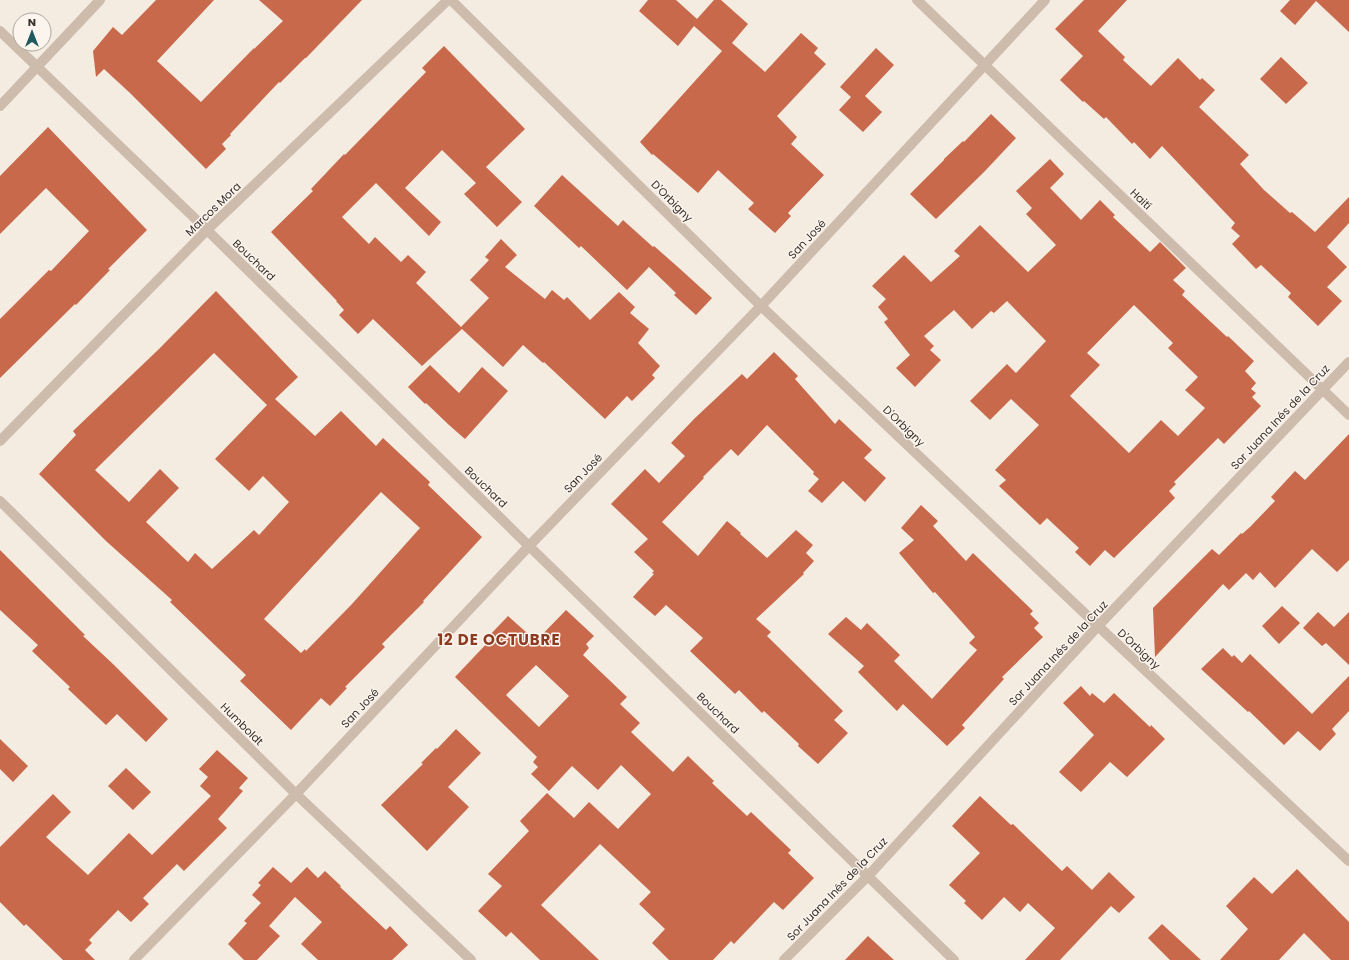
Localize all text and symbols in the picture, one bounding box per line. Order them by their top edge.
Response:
north arrow [12,12,52,52]
text: N [28,14,36,30]
street label: D'Orbigny [648,177,697,226]
street label: Marcos Mora [182,178,244,240]
street label: Haití [1127,185,1156,213]
street label: San José [784,215,830,262]
street label: Bouchard [229,236,279,284]
street label: Sor Juana Inés de la Cruz [1227,361,1333,473]
street label: D'Orbigny [879,402,929,451]
street label: San José [560,450,606,496]
street label: Bouchard [461,463,511,511]
street label: Sor Juana Inés de la Cruz [1005,597,1111,709]
street label: D'Orbigny [1114,625,1164,674]
district label: 12 DE OCTUBRE [437,629,561,650]
street label: San José [337,684,383,731]
street label: Bouchard [693,689,743,737]
street label: Humboldt [217,699,267,749]
street label: Sor Juana Inés de la Cruz [783,834,891,944]

